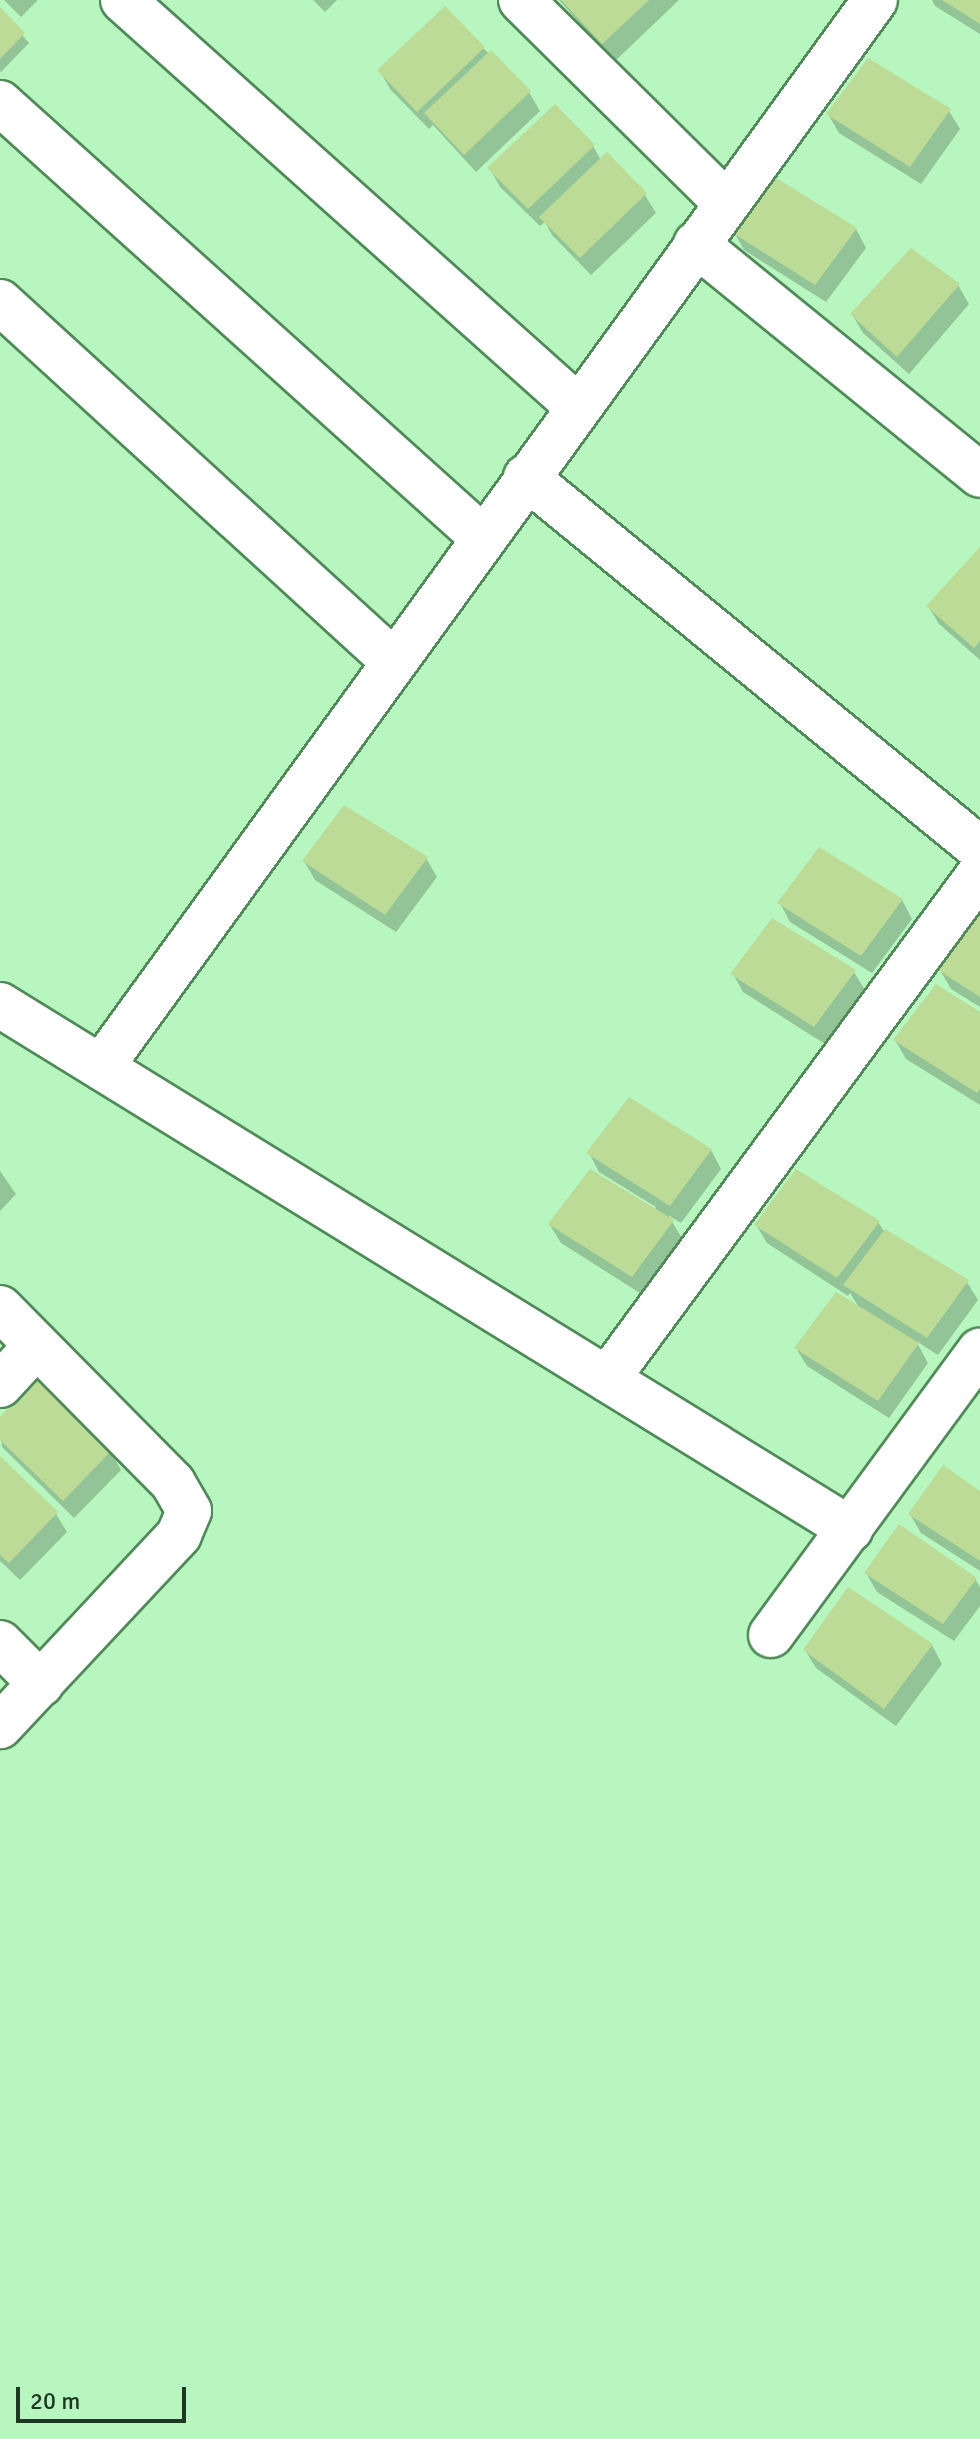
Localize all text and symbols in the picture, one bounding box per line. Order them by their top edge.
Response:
scale bar [20,2371,190,2421]
text: 20 m [30,2386,80,2416]

